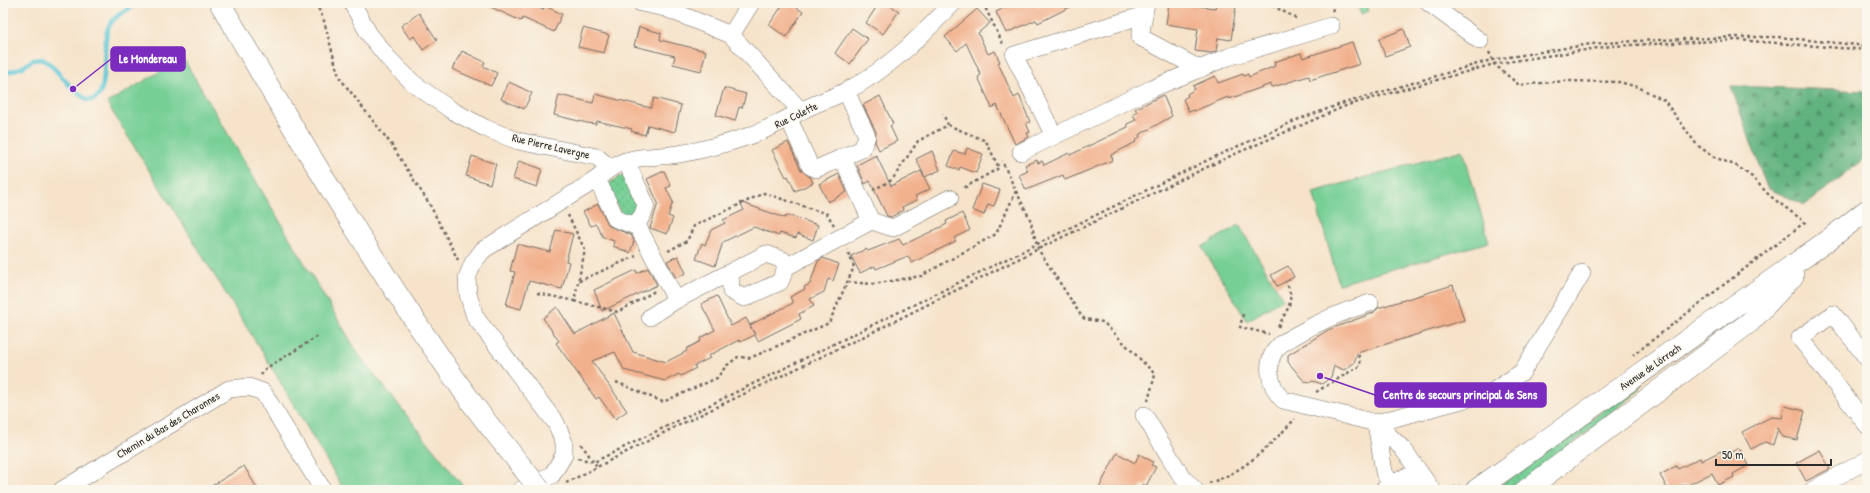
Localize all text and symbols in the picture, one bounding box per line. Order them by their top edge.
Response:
callout: Le Mondereau [111,47,185,71]
text: Le Mondereau [119,50,177,67]
street label: Rue Colette [772,98,820,131]
street label: Rue Pierre Lavergne [511,130,592,162]
street label: Avenue de Lörrach [1617,340,1684,393]
callout: Centre de secours principal de Sens [1375,383,1546,407]
text: Centre de secours principal de Sens [1383,386,1538,404]
street label: Chemin du Bas des Charonnes [114,389,222,461]
scale bar [1716,441,1831,467]
text: 50 m [1722,446,1743,463]

